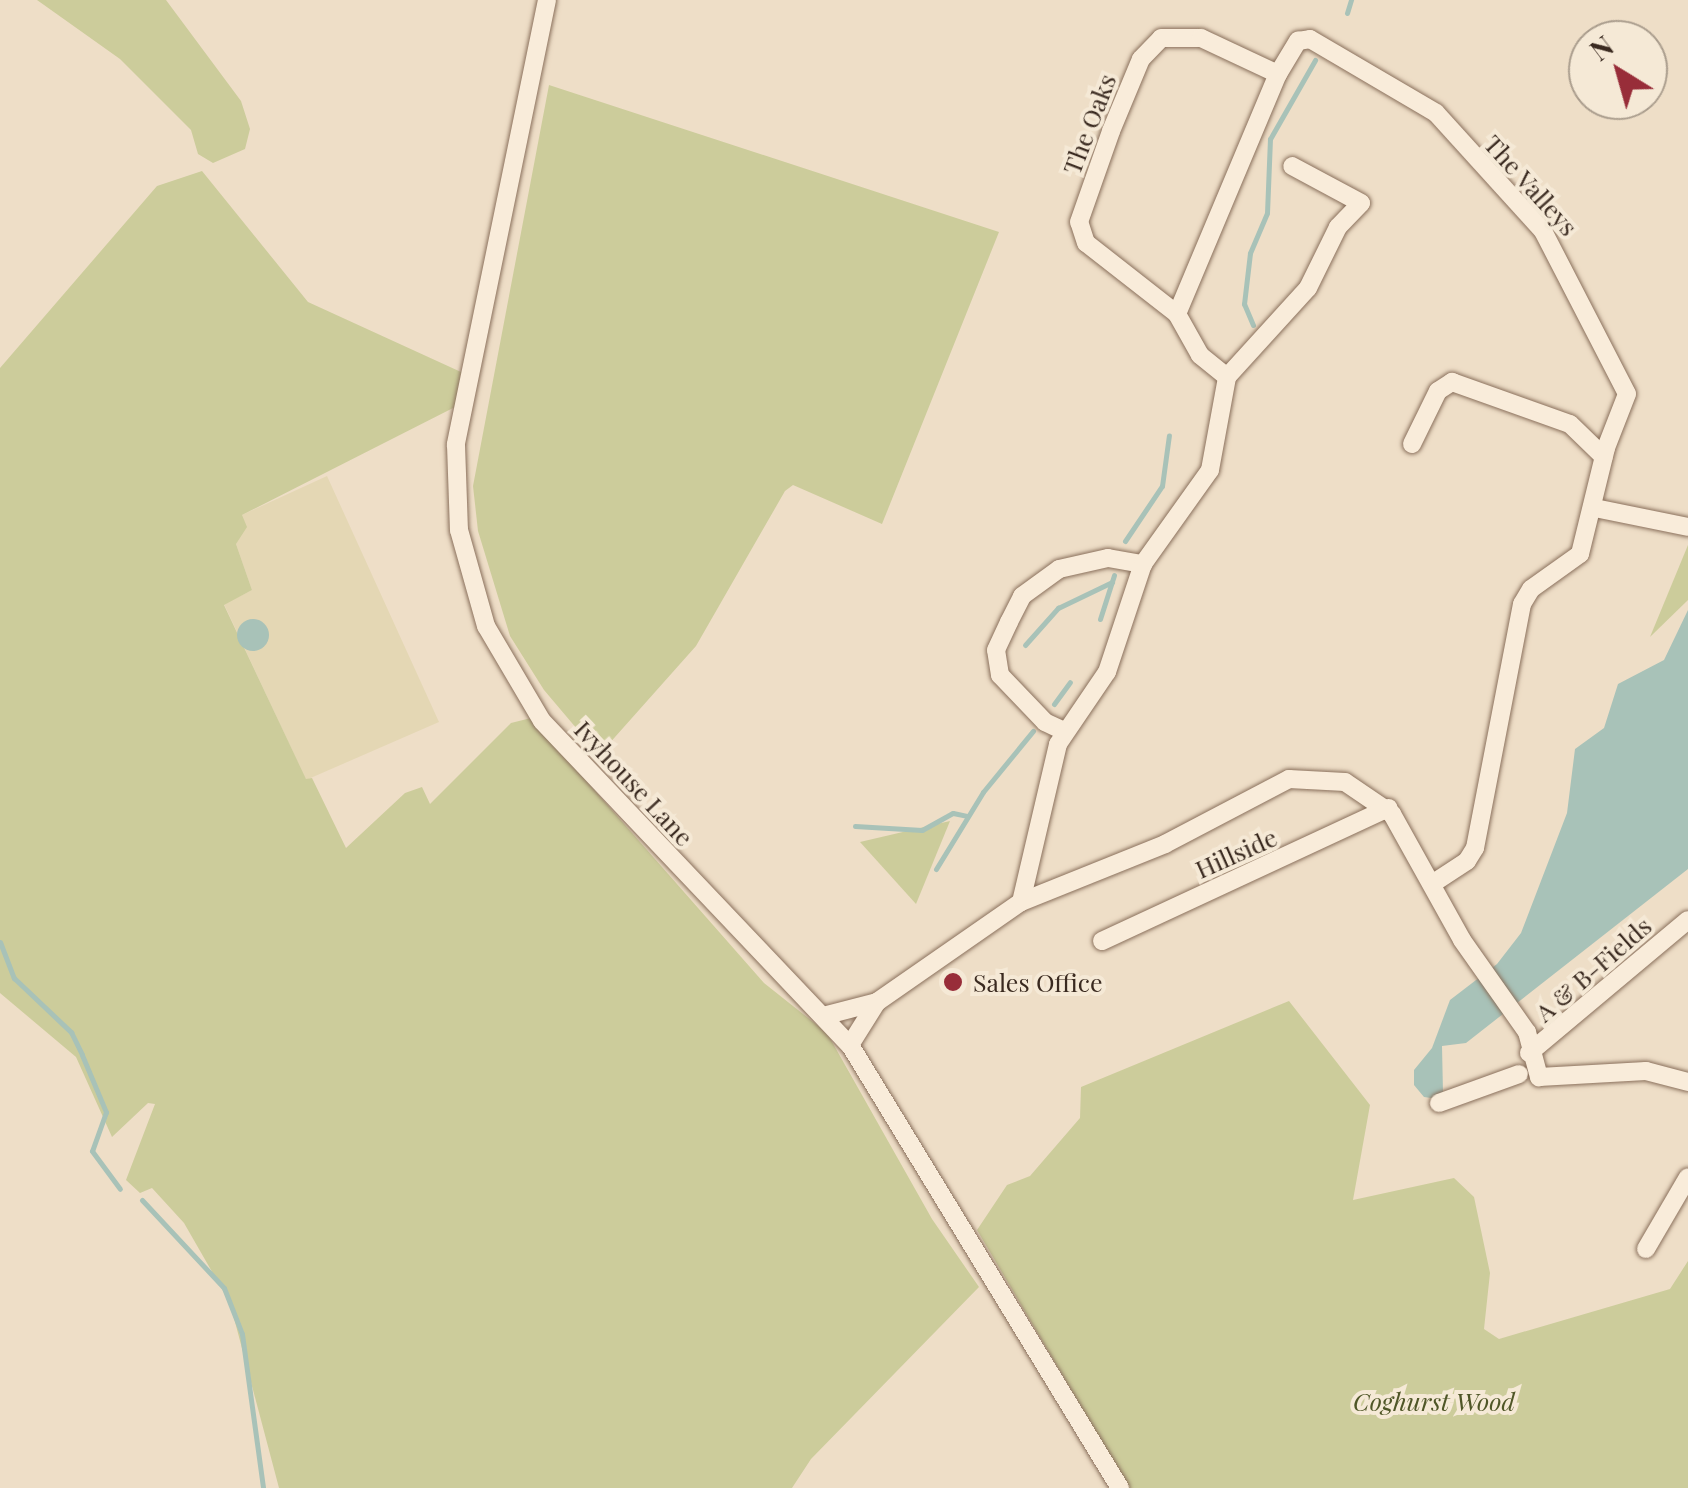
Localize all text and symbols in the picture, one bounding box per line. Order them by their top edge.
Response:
north arrow [1568,20,1668,120]
text: N [1582,26,1620,68]
street label: The Oaks [1056,70,1122,178]
street label: The Valleys [1478,128,1584,242]
street label: Ivyhouse Lane [568,714,700,852]
street label: Hillside [1191,822,1281,884]
street label: A & B-Fields [1529,910,1657,1028]
place label: Sales Office [973,967,1103,997]
marker: Sales Office [942,971,964,993]
park label: Coghurst Wood [1353,1386,1515,1416]

